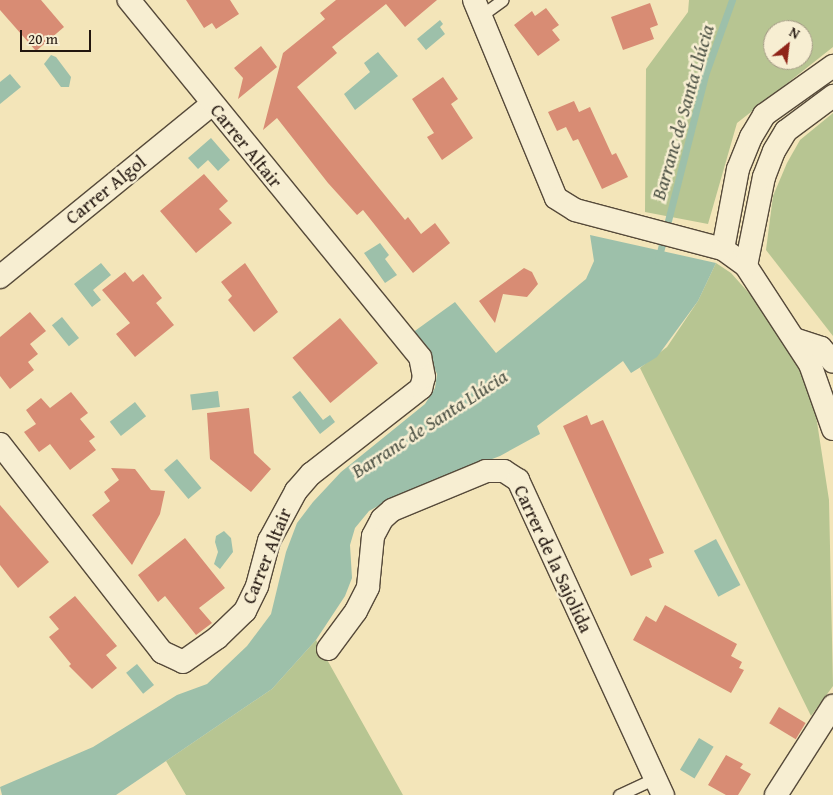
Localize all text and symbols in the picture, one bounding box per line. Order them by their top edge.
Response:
scale bar [22,20,94,52]
north arrow [763,20,813,70]
water label: Barranc de Santa Llúcia [645,22,719,202]
text: N [786,22,804,44]
text: 20 m [28,28,58,49]
street label: Carrer Altair [205,99,287,193]
street label: Carrer Algol [61,151,151,229]
water label: Barranc de Santa Llúcia [346,364,512,482]
street label: Carrer de la Sajolida [509,482,597,636]
street label: Carrer Altair [237,505,297,607]

